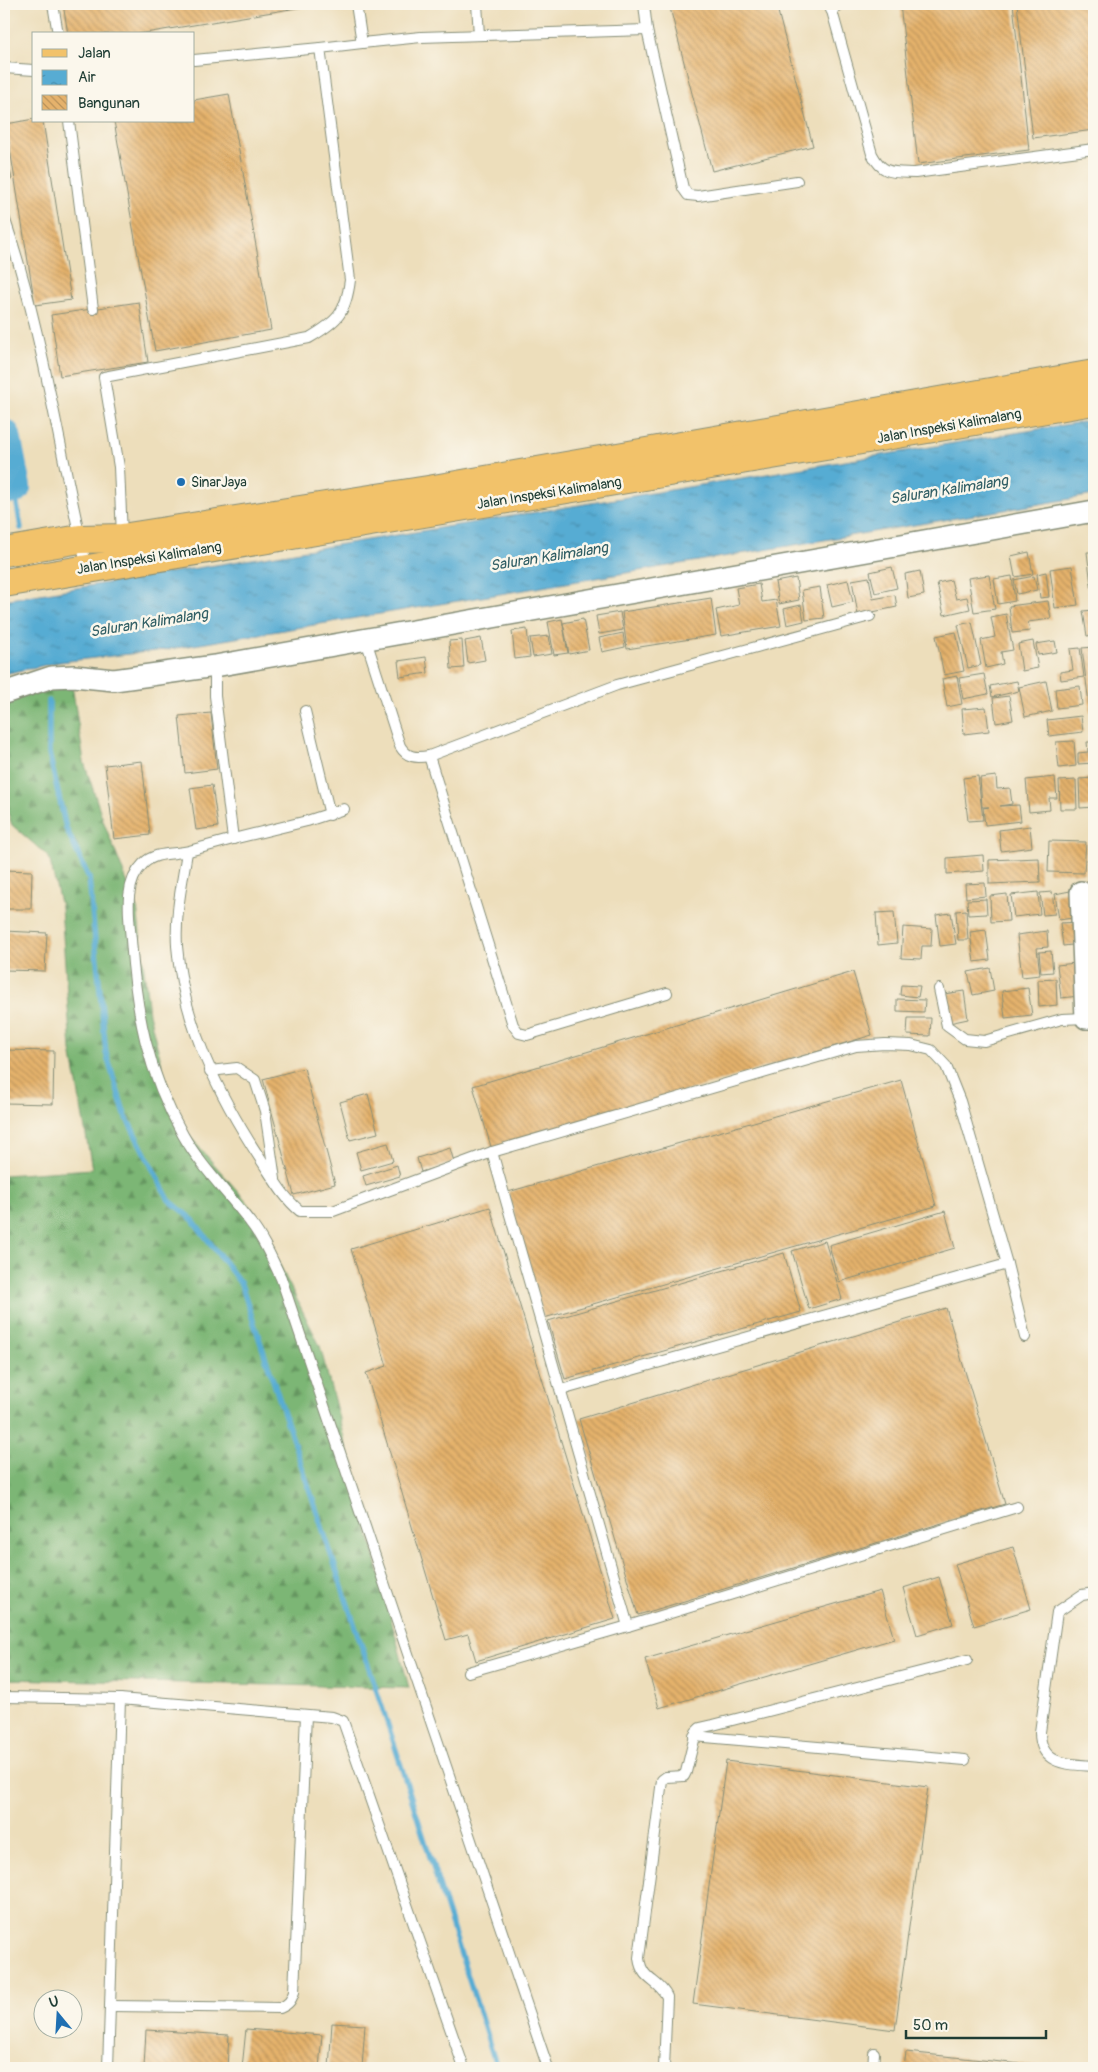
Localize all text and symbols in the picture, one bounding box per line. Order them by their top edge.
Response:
legend [32,32,195,122]
text: Jalan [78,44,111,63]
text: Air [78,68,96,87]
text: Bangunan [78,94,140,113]
street label: Jalan Inspeksi Kalimalang [875,405,1023,447]
water label: Saluran Kalimalang [889,471,1011,509]
street label: Jalan Inspeksi Kalimalang [475,473,623,513]
place label: SinarJaya [191,474,247,491]
marker: SinarJaya [175,476,187,488]
street label: Jalan Inspeksi Kalimalang [75,538,223,578]
water label: Saluran Kalimalang [489,538,611,576]
water label: Saluran Kalimalang [89,604,211,642]
north arrow [32,1990,82,2040]
text: U [47,1993,61,2012]
scale bar [906,2007,1046,2039]
text: 50 m [913,2016,948,2035]

